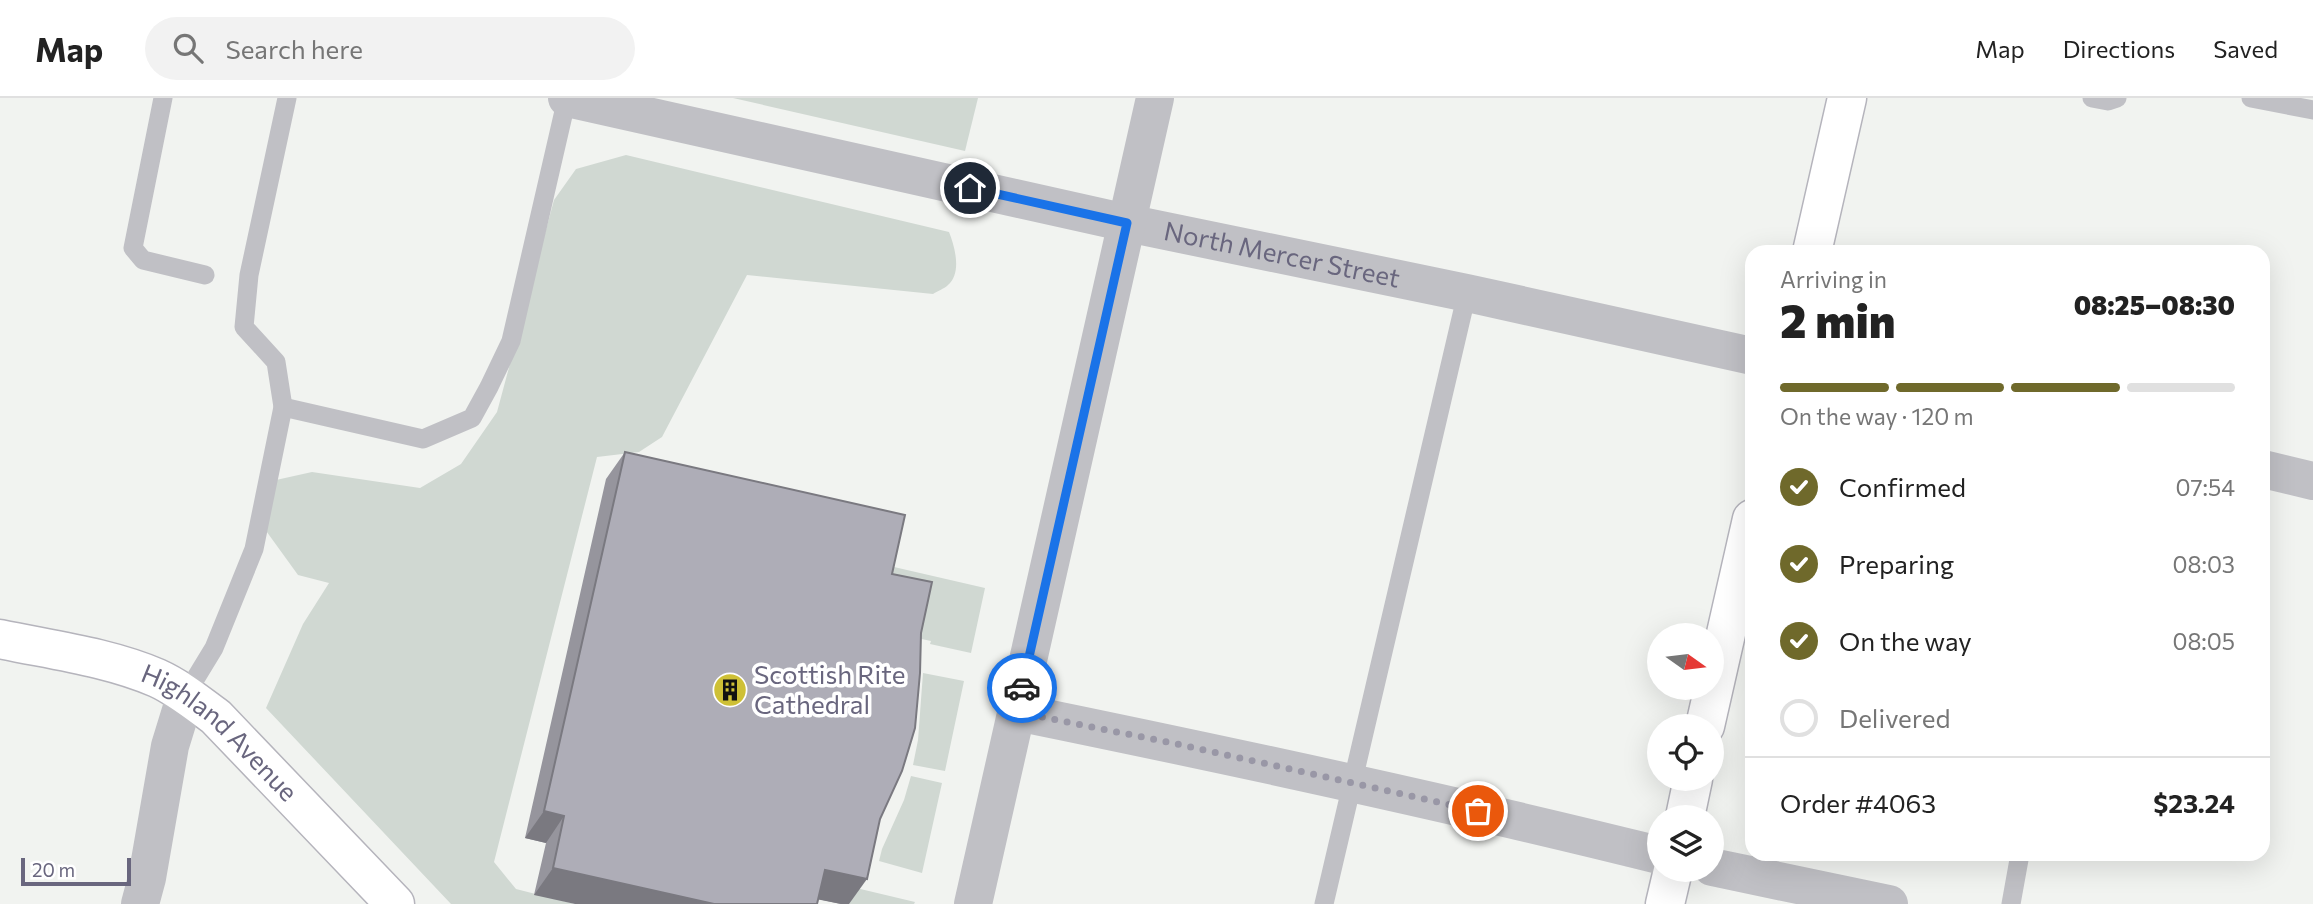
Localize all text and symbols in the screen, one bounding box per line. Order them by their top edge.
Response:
search box [145,17,635,80]
text: Map [35,28,103,69]
icon: search [169,29,207,67]
text: Search here [225,33,363,64]
text: Map [1975,34,2025,63]
text: Directions [2063,34,2175,63]
text: Saved [2213,34,2278,63]
pin [940,158,1000,218]
icon: home [951,169,989,207]
street label: North Mercer Street [1162,214,1403,293]
text: Arriving in [1780,265,1887,293]
text: 08:25–08:30 [2074,289,2235,320]
text: 2 min [1780,291,1896,347]
text: On the way · 120 m [1780,402,1974,430]
icon: check [1780,468,1818,506]
text: Confirmed [1839,471,1966,502]
text: 07:54 [2176,473,2235,501]
icon: check [1780,545,1818,583]
text: Preparing [1839,548,1954,579]
text: 08:03 [2173,550,2235,578]
icon: check [1780,622,1818,660]
north arrow [1647,623,1724,700]
map controls [1647,623,1724,882]
text: On the way [1839,625,1972,656]
text: 08:05 [2172,627,2235,655]
courier [987,653,1057,723]
street label: Highland Avenue [137,656,305,807]
place label: Scottish Rite Cathedral [754,658,905,719]
icon: car [1003,669,1041,707]
building icon: Scottish Rite Cathedral [711,671,749,709]
text: Delivered [1839,702,1950,733]
button: locate [1647,714,1724,791]
pin [1448,781,1508,841]
text: Order #4063 [1780,787,1936,818]
text: $23.24 [2153,787,2235,818]
icon: bag [1459,792,1497,830]
button: layers [1647,805,1724,882]
scale bar [21,855,131,887]
text: 20 m [32,858,75,881]

